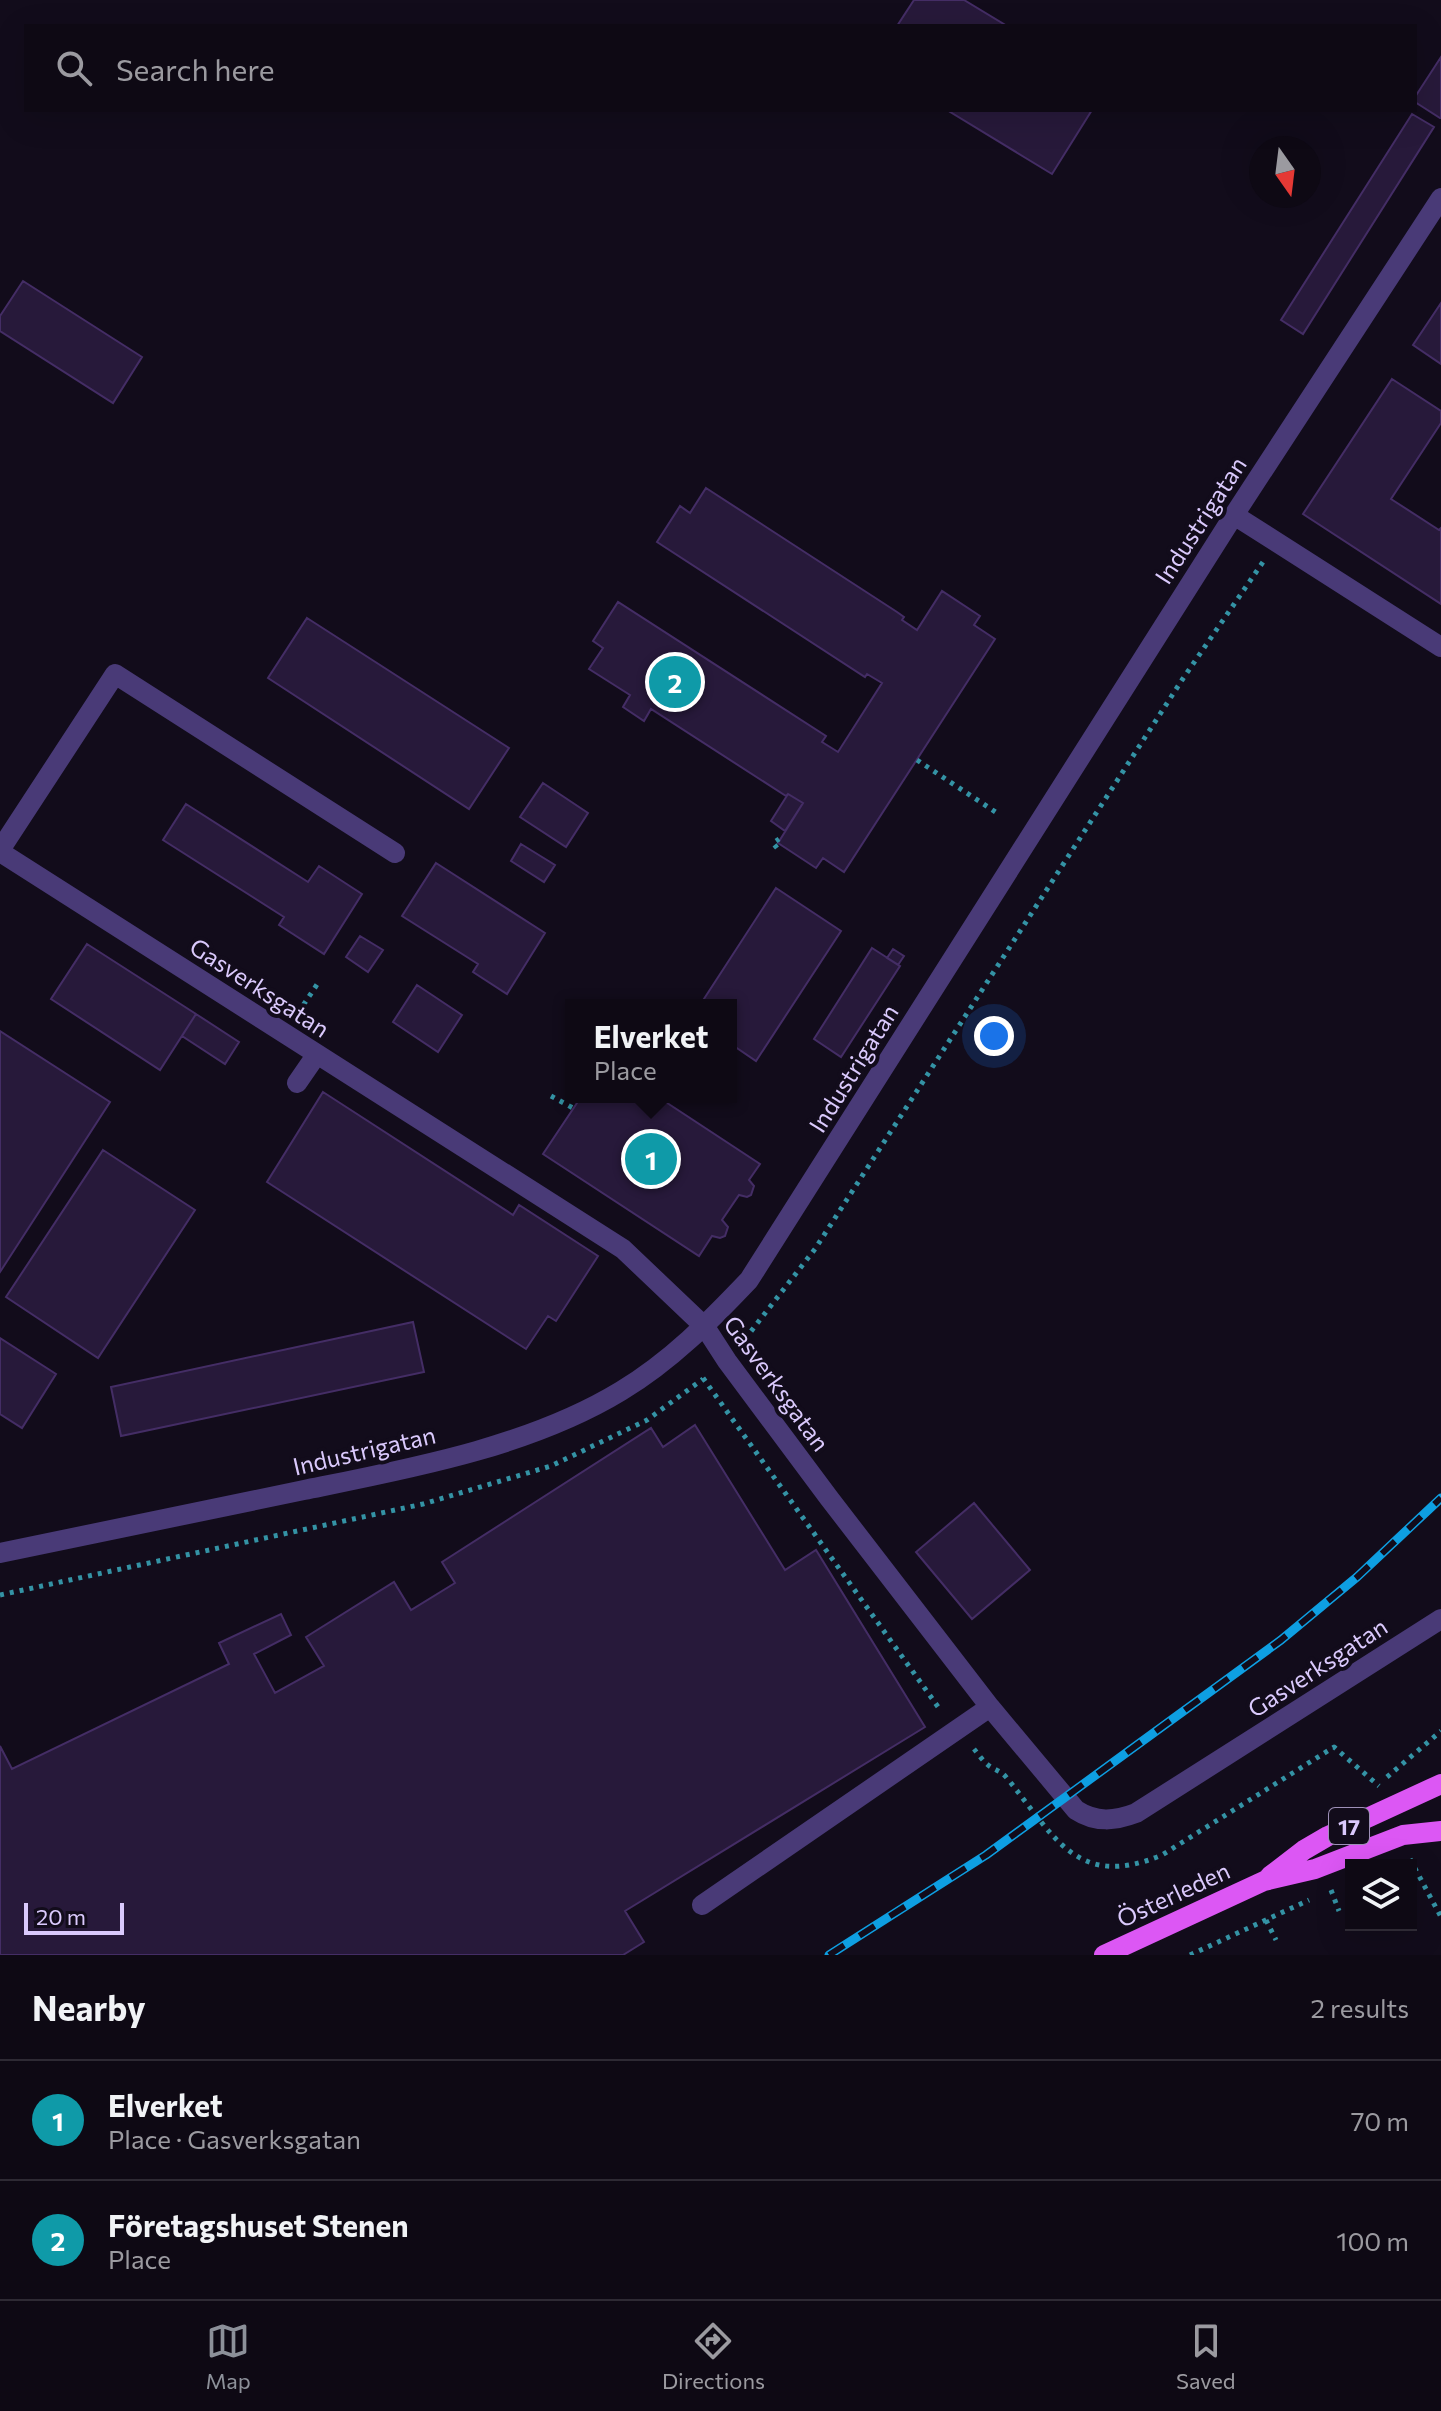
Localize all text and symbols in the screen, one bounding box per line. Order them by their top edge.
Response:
search box [24,24,1417,112]
icon: search [52,46,96,90]
text: Search here [116,50,275,87]
north arrow [1249,136,1321,208]
street label: Industrigatan [1148,451,1252,589]
pin: 2 [649,652,701,712]
street label: Gasverksgatan [185,931,335,1043]
popup [565,999,737,1103]
street label: Industrigatan [802,999,904,1137]
your location [974,1016,1014,1056]
text: Elverket [594,1017,708,1054]
text: Place [594,1054,657,1085]
pin: 1 [625,1129,677,1189]
street label: Gasverksgatan [718,1310,836,1456]
street label: Industrigatan [290,1419,438,1481]
street label: Gasverksgatan [1242,1611,1392,1723]
road number: 17 [1329,1808,1369,1844]
street label: Österleden [1112,1855,1234,1933]
map controls [1345,1859,1417,1931]
button: layers [1345,1859,1417,1931]
scale bar [24,1899,124,1935]
text: 20 m [36,1903,86,1930]
text: Nearby [32,1986,146,2028]
text: 2 results [1311,1992,1409,2023]
text: Elverket [108,2086,223,2123]
text: 1 [52,2105,64,2136]
text: 70 m [1351,2105,1409,2136]
text: Place · Gasverksgatan [108,2123,361,2154]
text: Företagshuset Stenen [108,2206,409,2243]
text: 2 [51,2225,65,2256]
text: 100 m [1336,2225,1409,2256]
text: Place [108,2243,171,2274]
tab: Map [206,2319,251,2394]
tab: Directions [662,2319,765,2394]
tab: Saved [1176,2319,1235,2394]

